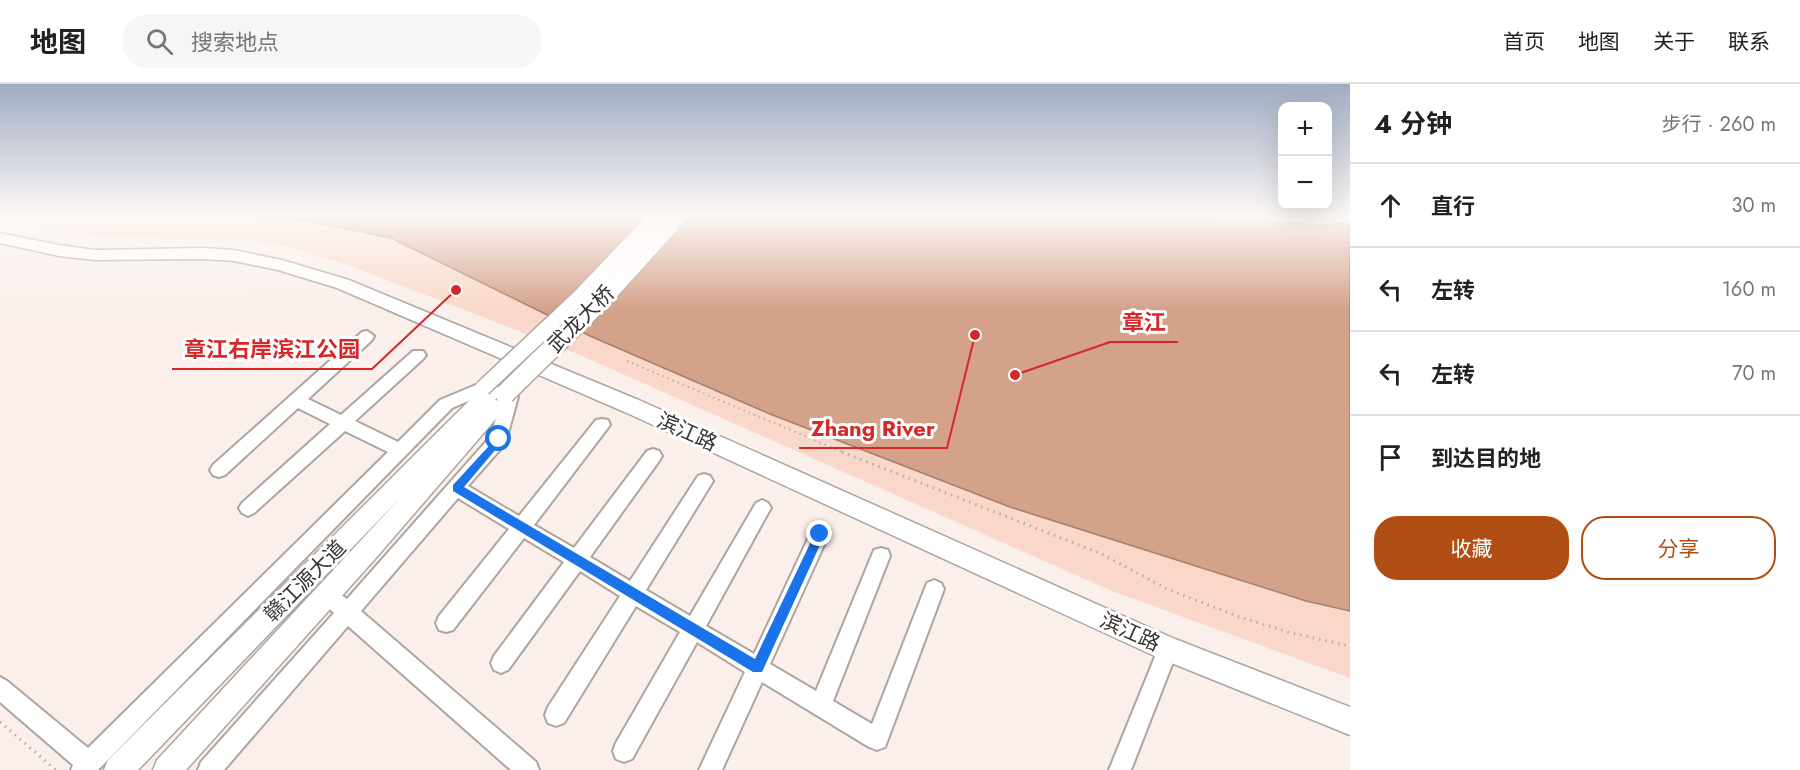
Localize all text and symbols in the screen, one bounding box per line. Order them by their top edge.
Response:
search box [122,14,542,68]
text: 地图 [30,22,86,63]
icon: search [143,25,176,58]
text: 搜索地点 [191,26,279,58]
text: 首页 [1503,27,1545,57]
text: 地图 [1578,27,1620,57]
text: 关于 [1653,27,1695,57]
text: 联系 [1728,27,1770,57]
map controls [1278,102,1332,210]
button: + [1278,102,1332,156]
text: 4 分钟 [1374,105,1452,143]
text: 步行 · 260 m [1662,110,1776,139]
button: − [1278,156,1332,210]
icon: ahead [1374,189,1407,222]
text: 直行 [1431,190,1475,222]
text: 30 m [1731,191,1776,220]
icon: left [1374,273,1407,306]
text: 左转 [1431,274,1475,306]
text: 160 m [1722,275,1776,304]
street label: 武龙大桥 [541,279,621,359]
callout: 章江 [1110,302,1178,342]
text: 章江 [1122,306,1166,338]
callout: 章江右岸滨江公园 [172,329,372,369]
text: 章江右岸滨江公园 [184,333,360,365]
icon: left [1374,357,1407,390]
text: 左转 [1431,358,1475,390]
text: 70 m [1732,359,1776,388]
street label: 滨江路 [652,405,722,459]
callout: Zhang River [799,408,947,448]
text: Zhang River [811,412,935,444]
route start [485,425,511,451]
icon: arrive [1374,441,1407,474]
text: 到达目的地 [1431,442,1541,474]
button: 收藏 [1374,516,1569,580]
button: 分享 [1581,516,1776,580]
route end [806,520,832,546]
street label: 赣江源大道 [257,533,353,629]
street label: 滨江路 [1095,605,1165,659]

